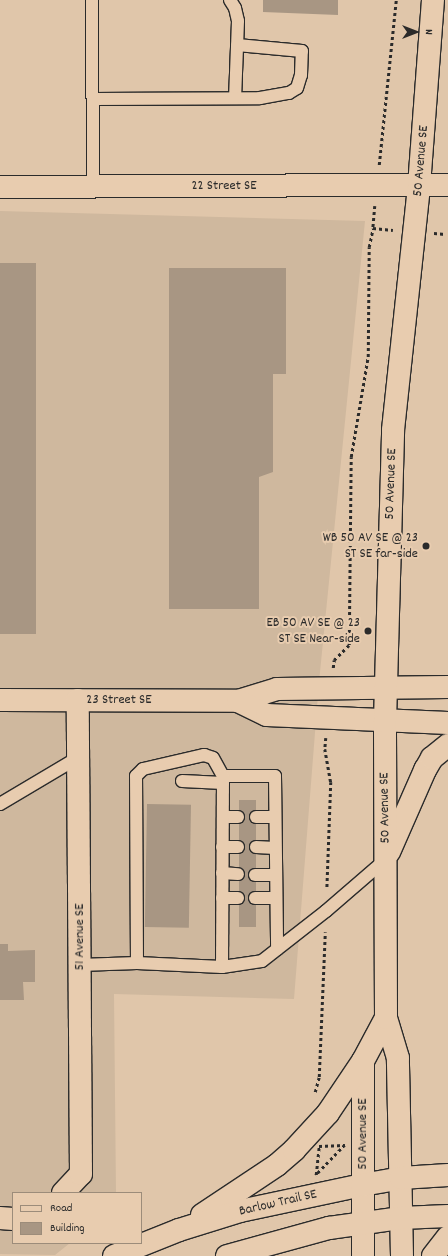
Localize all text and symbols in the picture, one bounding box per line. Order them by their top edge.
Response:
north arrow [396,12,436,52]
text: N [420,29,436,35]
street label: 50 Avenue SE [410,125,432,197]
street label: 22 Street SE [191,178,257,194]
street label: 50 Avenue SE [381,448,401,520]
place label: WB 50 AV SE @ 23 ST SE far-side [323,530,418,562]
marker: WB 50 AV SE @ 23 ST SE far-side [421,541,431,551]
place label: EB 50 AV SE @ 23 ST SE Near-side [266,615,360,648]
marker: EB 50 AV SE @ 23 ST SE Near-side [363,626,373,636]
street label: 23 Street SE [86,692,152,708]
street label: 50 Avenue SE [376,772,394,844]
street label: 51 Avenue SE [72,904,88,970]
street label: 50 Avenue SE [355,1098,371,1170]
street label: Barlow Trail SE [238,1186,318,1220]
legend [12,1192,142,1244]
text: Road [50,1200,72,1217]
text: Building [50,1220,85,1237]

